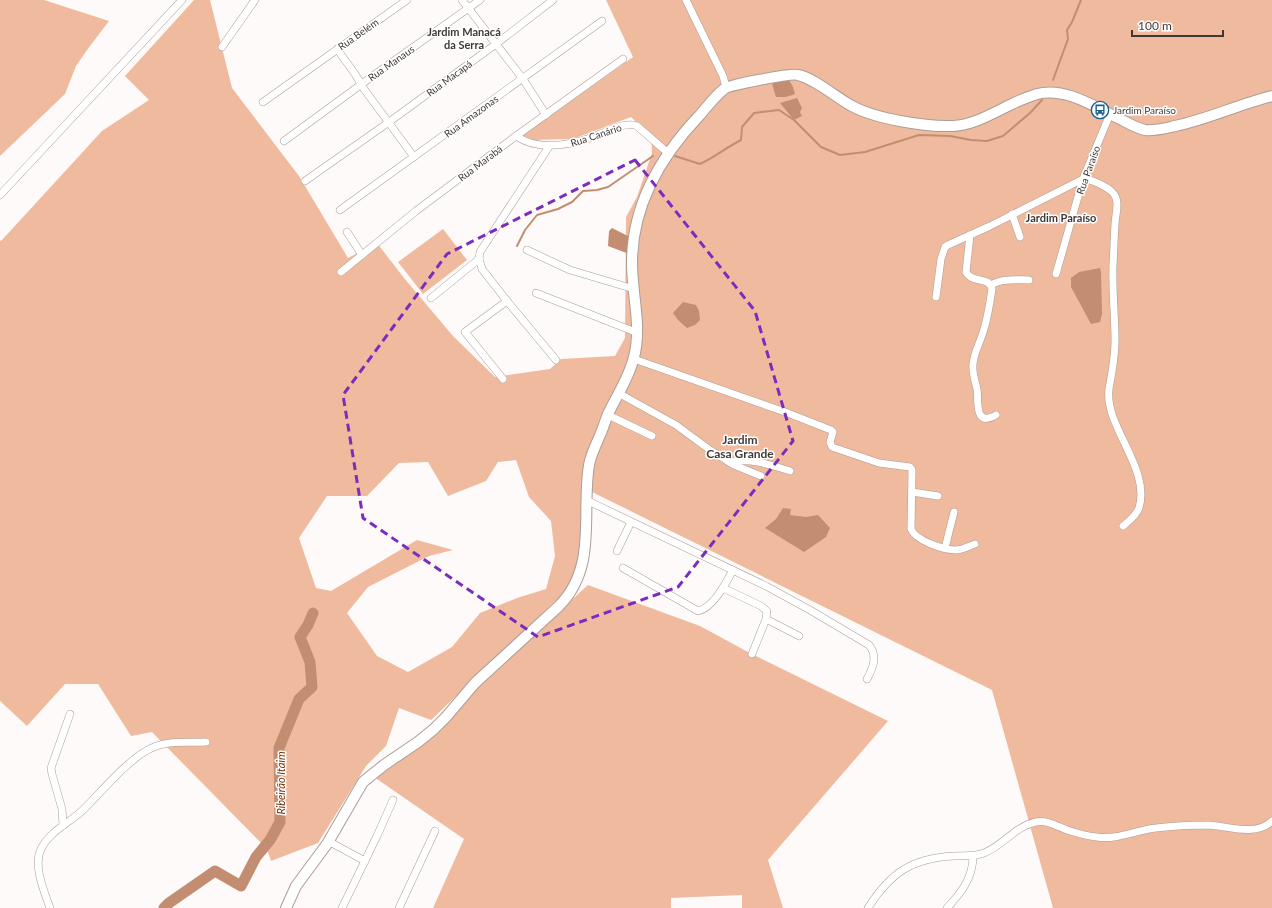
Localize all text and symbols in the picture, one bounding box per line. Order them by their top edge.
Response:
scale bar [1132,12,1223,38]
street label: Rua Belém [335,16,381,52]
text: 100 m [1138,18,1172,33]
district label: Jardim Manacá da Serra [427,25,501,51]
street label: Rua Manaus [366,43,416,83]
street label: Rua Macapá [424,57,474,99]
street label: Rua Amazonas [442,92,500,140]
bus stop icon: Jardim Paraíso [1090,100,1110,120]
place label: Jardim Paraíso [1113,104,1176,116]
street label: Rua Canário [569,121,623,149]
street label: Rua Marabá [455,142,505,184]
street label: Rua Paraíso [1074,144,1102,196]
district label: Jardim Paraíso [1026,211,1096,224]
district label: Jardim Casa Grande [706,432,774,461]
water label: Ribeirão Itaim [274,751,287,815]

